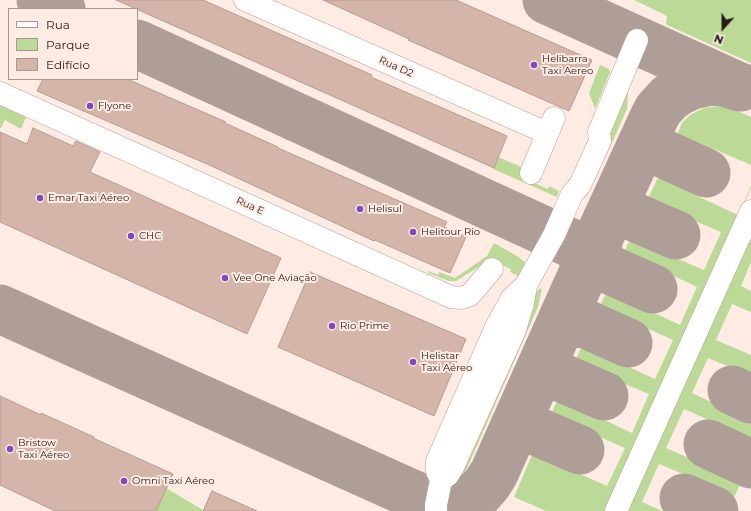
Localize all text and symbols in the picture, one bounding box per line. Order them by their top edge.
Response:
legend [8,8,138,80]
north arrow [703,8,743,48]
text: Rua [46,17,70,32]
text: N [712,31,725,47]
text: Parque [46,37,90,52]
place label: Helibarra Taxi Aereo [542,53,593,76]
street label: Rua D2 [377,54,415,80]
text: Edifício [46,57,90,72]
marker: Helibarra Taxi Aereo [529,60,539,70]
place label: Flyone [98,100,131,112]
marker: Flyone [85,101,95,111]
place label: Emar Taxi Aéreo [48,192,129,204]
marker: Emar Taxi Aéreo [35,193,45,203]
street label: Rua E [234,195,266,217]
place label: Helisul [368,203,402,215]
marker: Helisul [355,204,365,214]
place label: Helitour Rio [421,226,480,238]
marker: Helitour Rio [408,227,418,237]
place label: CHC [139,230,161,242]
marker: CHC [126,231,136,241]
place label: Vee One Aviação [233,272,317,284]
marker: Vee One Aviação [220,273,230,283]
place label: Rio Prime [340,320,389,332]
marker: Rio Prime [327,321,337,331]
place label: Helistar Taxi Aéreo [421,350,472,374]
marker: Helistar Taxi Aéreo [408,357,418,367]
place label: Bristow Taxi Aéreo [18,437,69,460]
marker: Bristow Taxi Aéreo [5,444,15,454]
place label: Omni Taxi Aéreo [132,475,214,487]
marker: Omni Taxi Aéreo [119,476,129,486]

